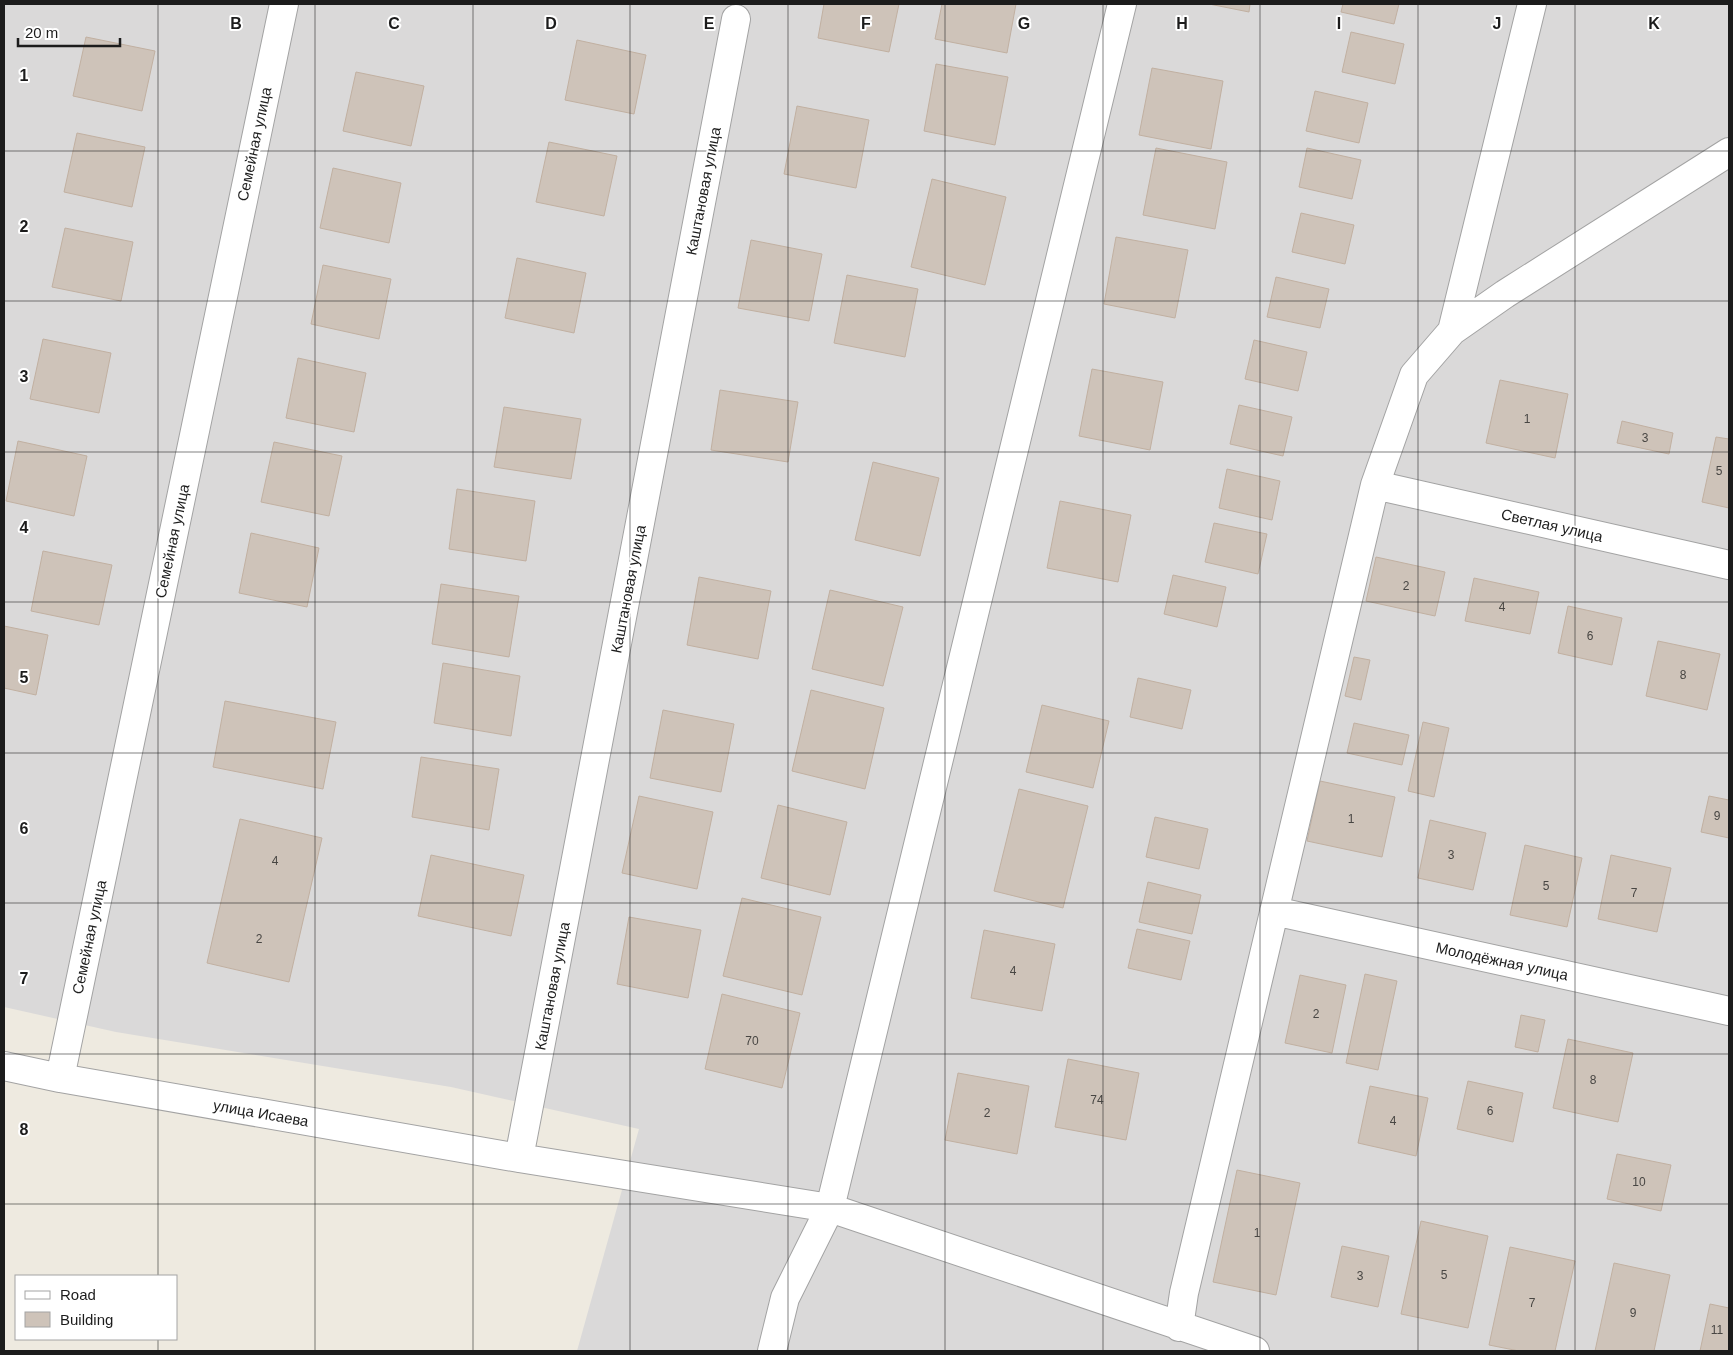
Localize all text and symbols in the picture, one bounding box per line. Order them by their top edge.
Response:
scale bar [18,15,120,47]
text: B [230,15,242,32]
text: C [388,15,400,32]
text: D [545,15,557,32]
text: E [704,15,715,32]
text: F [861,15,871,32]
text: G [1018,15,1030,32]
text: H [1176,15,1188,32]
text: I [1337,15,1341,32]
text: J [1493,15,1501,32]
text: K [1648,15,1660,32]
text: 20 m [25,24,58,41]
text: 1 [20,67,29,84]
street label: Семейная улица [234,85,275,203]
street label: Каштановая улица [682,125,724,257]
text: 2 [20,218,29,235]
text: 3 [20,368,29,385]
house number: 1 [1524,412,1531,426]
house number: 3 [1642,431,1649,445]
house number: 5 [1716,464,1723,478]
street label: Семейная улица [152,482,193,600]
street label: Светлая улица [1500,505,1605,545]
text: 4 [20,519,29,536]
street label: Каштановая улица [607,523,649,655]
house number: 2 [1403,579,1410,593]
house number: 4 [1499,600,1506,614]
house number: 6 [1587,629,1594,643]
house number: 8 [1680,668,1687,682]
text: 5 [20,669,29,686]
house number: 9 [1714,809,1721,823]
house number: 1 [1348,812,1355,826]
text: 6 [20,820,29,837]
house number: 3 [1448,848,1455,862]
house number: 4 [272,854,279,868]
street label: Семейная улица [69,878,110,996]
house number: 5 [1543,879,1550,893]
house number: 7 [1631,886,1638,900]
street label: Каштановая улица [531,920,573,1052]
house number: 2 [256,932,263,946]
street label: Молодёжная улица [1434,939,1570,983]
house number: 4 [1010,964,1017,978]
text: 7 [20,970,29,987]
house number: 2 [1313,1007,1320,1021]
house number: 70 [745,1034,759,1048]
house number: 8 [1590,1073,1597,1087]
house number: 74 [1090,1093,1104,1107]
street label: улица Исаева [212,1096,311,1130]
house number: 6 [1487,1104,1494,1118]
house number: 2 [984,1106,991,1120]
house number: 4 [1390,1114,1397,1128]
text: 8 [20,1121,29,1138]
house number: 10 [1632,1175,1646,1189]
house number: 1 [1254,1226,1261,1240]
house number: 5 [1441,1268,1448,1282]
house number: 3 [1357,1269,1364,1283]
legend [15,1275,178,1340]
text: Road [60,1286,96,1303]
house number: 7 [1529,1296,1536,1310]
house number: 9 [1630,1306,1637,1320]
text: Building [60,1311,113,1328]
house number: 11 [1711,1323,1724,1337]

